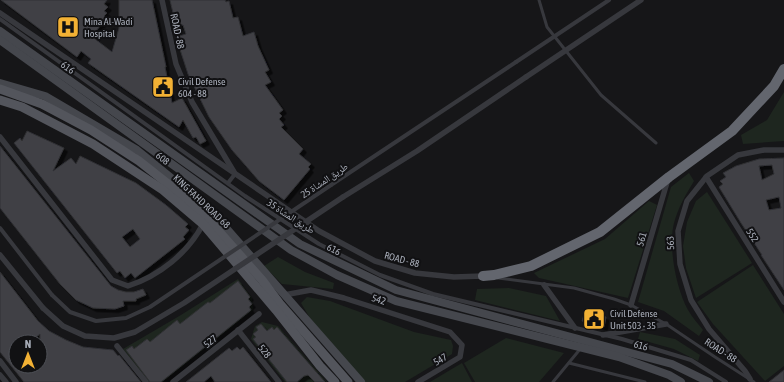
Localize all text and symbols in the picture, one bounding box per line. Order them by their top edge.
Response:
street label: ROAD - 88 [168,12,187,50]
hospital icon: Mina Al-Wadi Hospital [55,14,81,40]
place label: Mina Al-Wadi Hospital [84,16,133,39]
street label: 616 [59,59,77,76]
public building icon: Civil Defense 604 - 88 [150,74,176,100]
place label: Civil Defense 604 - 88 [178,76,226,99]
street label: 608 [154,150,172,167]
street label: طريق المشاة 25 [299,160,351,201]
street label: KING FAHD ROAD 68 [171,172,233,231]
street label: طريق المشاة 35 [264,197,317,237]
street label: 552 [744,226,761,244]
street label: 561 [634,231,649,247]
street label: 563 [665,235,676,250]
street label: 616 [325,241,343,258]
street label: ROAD - 88 [383,250,421,270]
street label: 542 [370,292,388,307]
public building icon: Civil Defense Unit 503 - 35 [581,306,607,332]
place label: Civil Defense Unit 503 - 35 [610,308,658,331]
street label: 527 [201,333,219,350]
north arrow [8,334,48,374]
street label: ROAD - 88 [703,336,739,365]
text: N [25,338,31,350]
street label: 616 [633,338,649,353]
street label: 528 [256,342,273,360]
street label: 547 [431,351,449,368]

